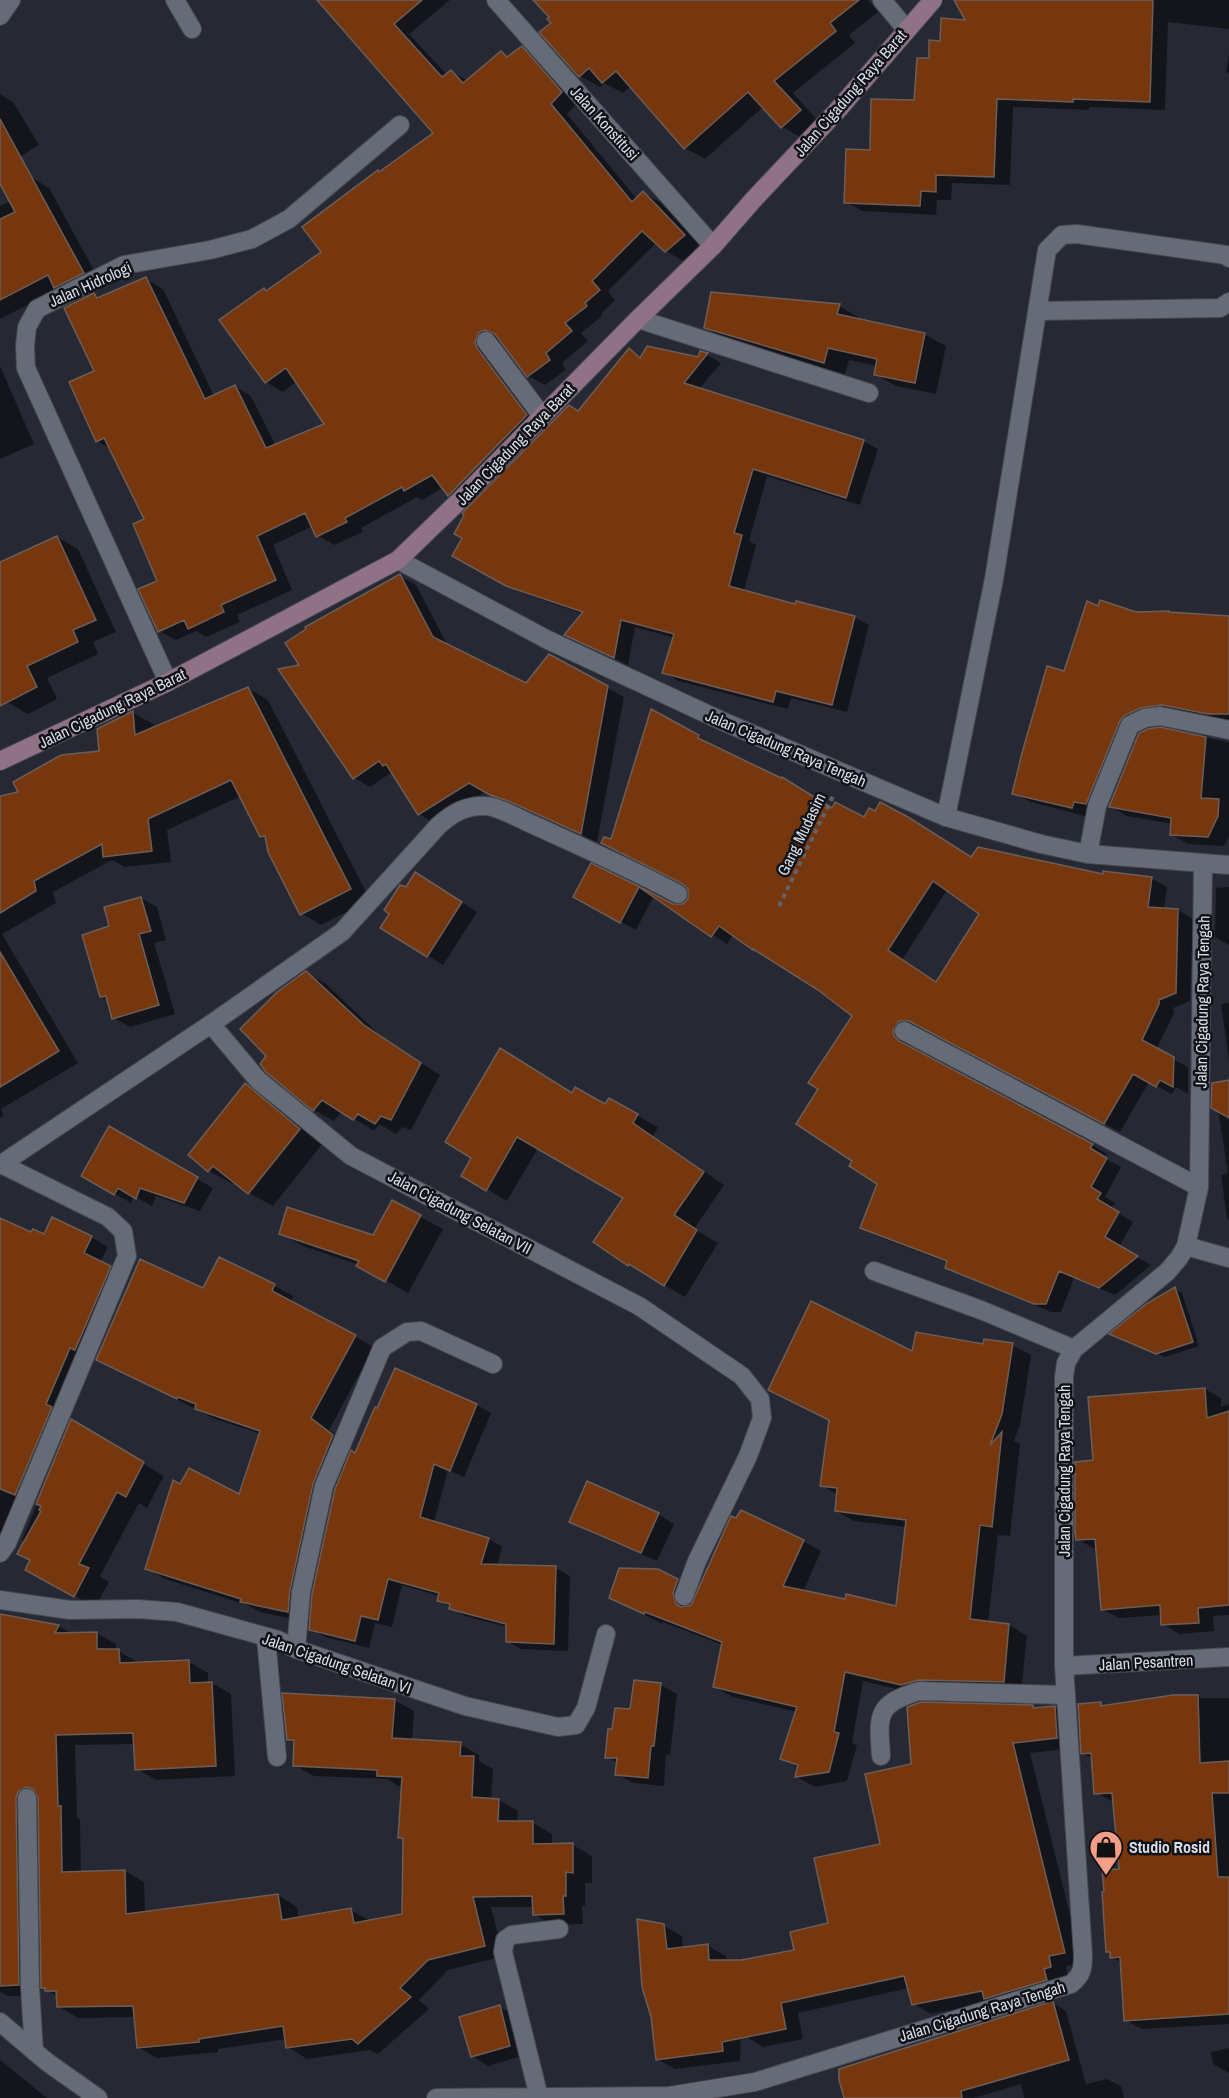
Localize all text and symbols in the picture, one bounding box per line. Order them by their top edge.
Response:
street label: Jalan Cigadung Raya Barat [789,25,911,161]
street label: Jalan Konstitusi [566,81,644,165]
street label: Jalan Hidrologi [45,256,135,312]
street label: Jalan Cigadung Raya Barat [451,378,579,510]
street label: Jalan Cigadung Raya Barat [35,663,190,753]
street label: Jalan Cigadung Raya Tengah [702,704,870,792]
street label: Gang Mudasim [771,789,831,879]
street label: Jalan Cigadung Raya Tengah [1189,916,1215,1088]
street label: Jalan Cigadung Selatan VII [384,1165,536,1259]
street label: Jalan Cigadung Raya Tengah [1053,1385,1075,1557]
street label: Jalan Cigadung Selatan VI [260,1627,414,1699]
street label: Jalan Pesantren [1098,1649,1194,1675]
shop icon: Studio Rosid [1088,1829,1124,1876]
place label: Studio Rosid [1129,1836,1210,1858]
street label: Jalan Cigadung Raya Tengah [896,1975,1068,2047]

